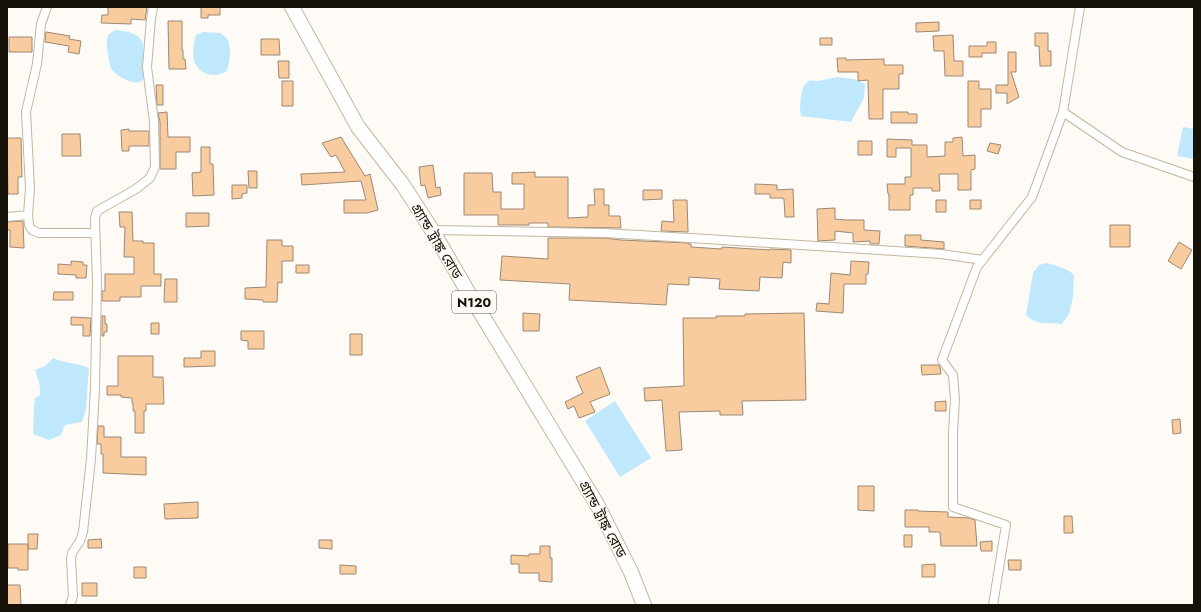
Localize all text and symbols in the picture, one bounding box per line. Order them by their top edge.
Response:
street label: গ্র্যান্ড ট্রাঙ্ক রোড [407,199,468,283]
road number: N120 [452,291,496,313]
street label: গ্র্যান্ড ট্রাঙ্ক রোড [574,477,632,562]

